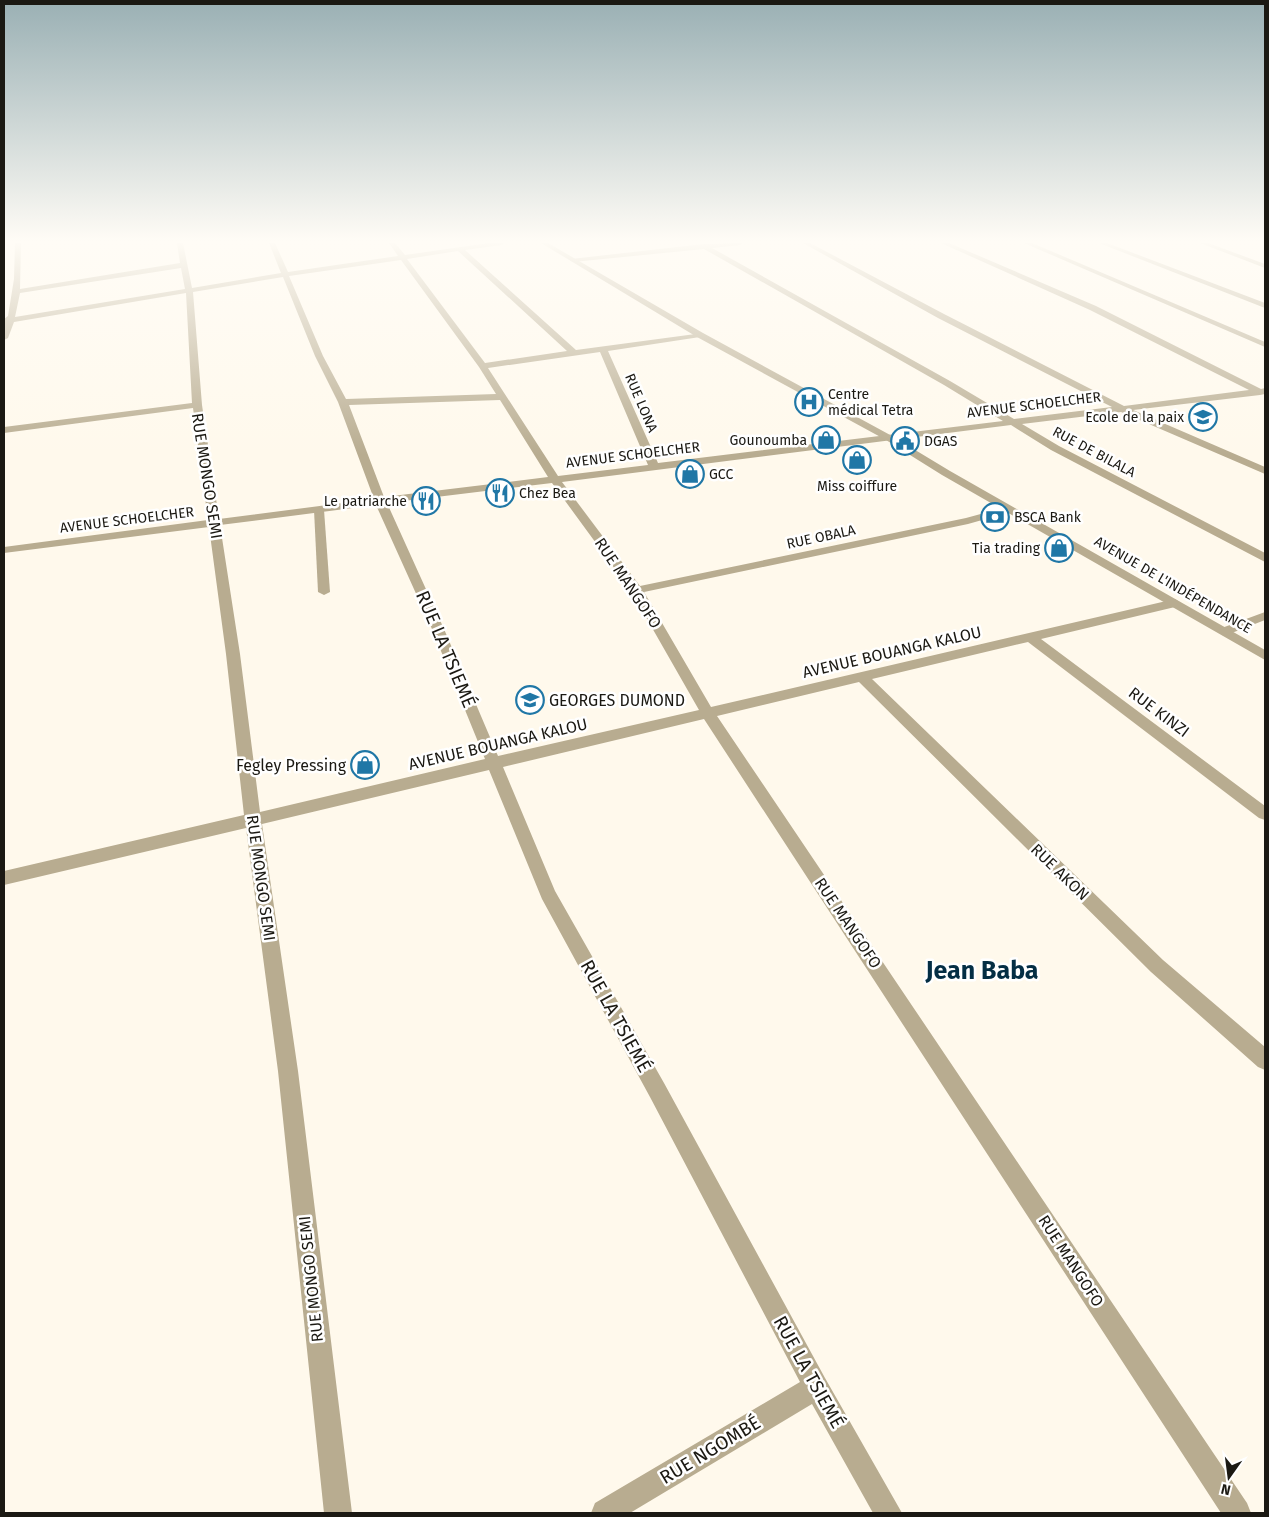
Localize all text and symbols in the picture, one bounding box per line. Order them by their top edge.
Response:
street label: RUE LONA [621,371,661,435]
place label: Centre médical Tetra [828,386,913,419]
hospital icon: Centre médical Tetra [794,387,824,417]
street label: AVENUE SCHOELCHER [966,388,1103,422]
school or university icon: Ecole de la paix [1188,402,1218,432]
place label: Ecole de la paix [1085,409,1184,426]
street label: RUE MONGO SEMI [188,412,226,540]
street label: RUE DE BILALA [1050,423,1138,481]
shop icon: Gounoumba [811,425,841,455]
public building icon: DGAS [890,426,920,456]
place label: Gounoumba [730,432,807,449]
place label: DGAS [924,433,958,450]
street label: AVENUE SCHOELCHER [565,438,702,472]
shop icon: Miss coiffure [842,445,872,475]
shop icon: GCC [675,459,705,489]
place label: GCC [709,466,733,483]
restaurant icon: Chez Bea [485,478,515,508]
place label: Miss coiffure [817,478,897,495]
place label: Chez Bea [519,485,576,502]
restaurant icon: Le patriarche [411,486,441,516]
place label: Le patriarche [324,493,407,510]
bank icon: BSCA Bank [980,502,1010,532]
street label: AVENUE SCHOELCHER [59,503,196,537]
place label: BSCA Bank [1014,509,1082,526]
street label: RUE OBALA [785,521,857,553]
street label: AVENUE DE L'INDÉPENDANCE [1091,532,1255,637]
shop icon: Tia trading [1044,533,1074,563]
street label: RUE MANGOFO [591,534,665,632]
place label: Tia trading [972,540,1041,557]
street label: RUE LA TSIEMÉ [411,587,481,711]
street label: AVENUE BOUANGA KALOU [801,622,983,682]
street label: RUE KINZI [1125,683,1193,741]
school or university icon: GEORGES DUMOND [515,685,545,715]
place label: GEORGES DUMOND [549,691,685,710]
street label: AVENUE BOUANGA KALOU [407,714,589,774]
shop icon: Fegley Pressing [350,750,380,780]
place label: Fegley Pressing [236,756,347,775]
street label: RUE MONGO SEMI [243,814,279,942]
street label: RUE AKON [1027,840,1093,904]
street label: RUE MANGOFO [811,874,885,972]
street label: RUE LA TSIEMÉ [576,956,656,1076]
district label: Jean Baba [924,956,1039,986]
street label: RUE MANGOFO [1034,1212,1108,1310]
street label: RUE MONGO SEMI [295,1215,327,1343]
street label: RUE LA TSIEMÉ [769,1312,849,1432]
street label: RUE NGOMBÉ [655,1411,765,1489]
north arrow [1204,1452,1254,1502]
text: N [1219,1480,1233,1499]

